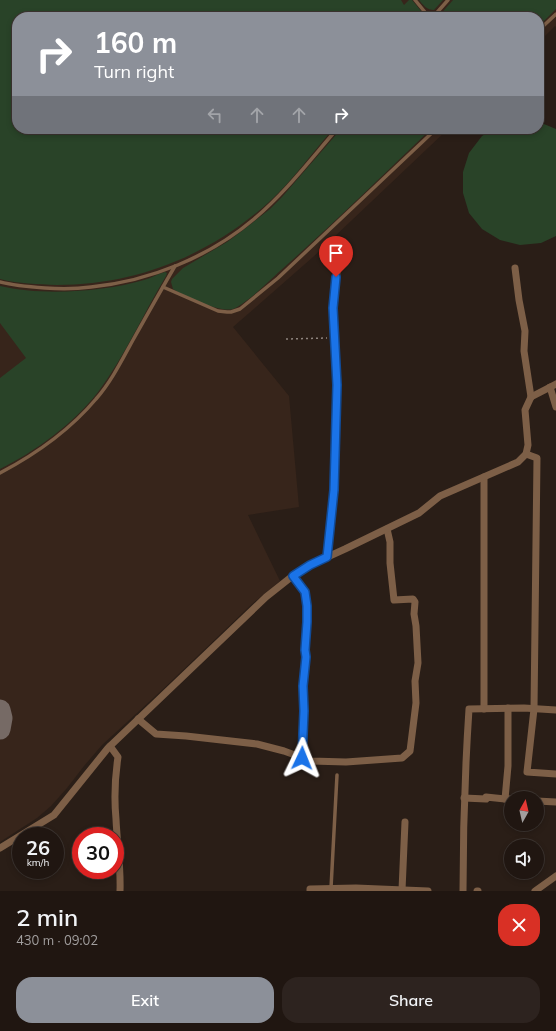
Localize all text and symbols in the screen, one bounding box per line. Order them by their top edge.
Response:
text: 160 m [94,25,177,60]
icon: right [28,28,80,80]
text: Turn right [94,60,174,83]
icon: left [204,104,226,126]
icon: ahead [246,104,268,126]
icon: ahead [288,104,310,126]
icon: right [330,104,352,126]
pin [319,236,353,277]
icon: arrive [325,242,347,264]
position arrow [281,737,323,779]
north arrow [504,791,544,831]
map controls [504,791,544,879]
speed limit sign: 30 [72,827,124,879]
text: 26 [26,835,50,860]
button: sound [504,839,544,879]
text: km/h [27,856,49,869]
text: 2 min [16,902,78,932]
button: close [498,904,540,946]
text: 430 m · 09:02 [16,932,98,948]
button: Exit [16,977,274,1023]
button: Share [282,977,540,1023]

